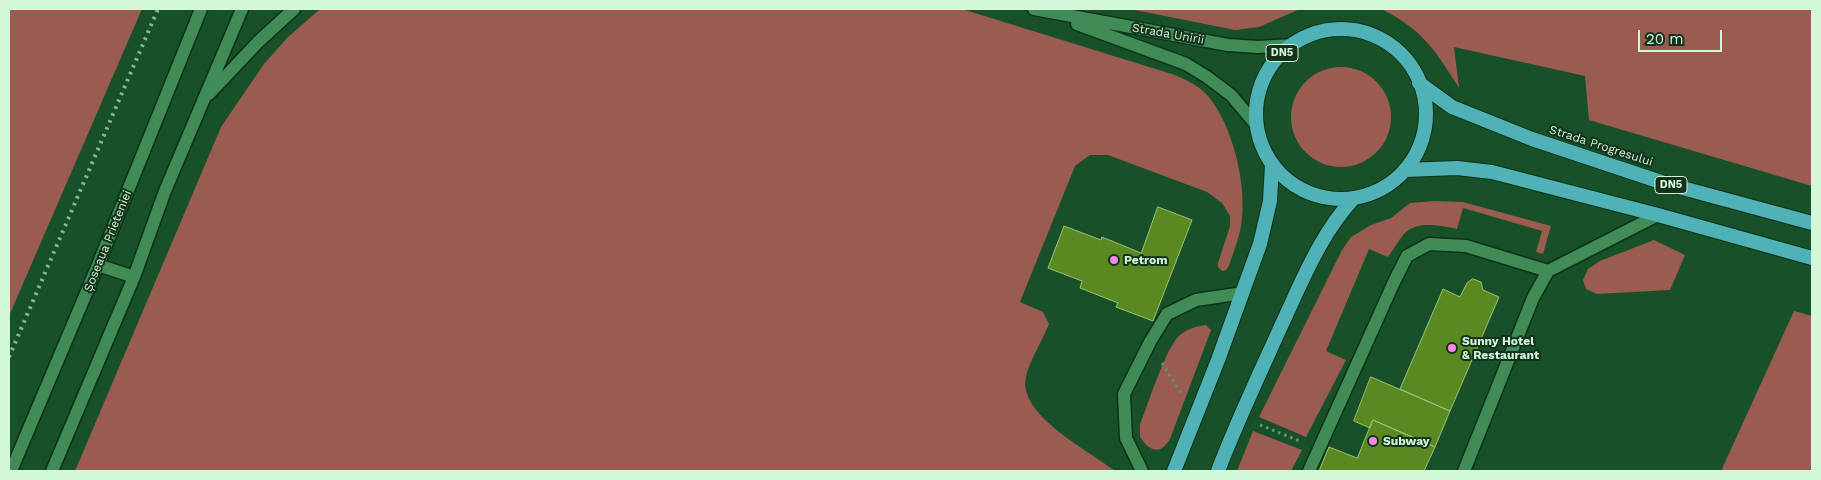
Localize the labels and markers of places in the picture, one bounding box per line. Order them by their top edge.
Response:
place label: Petrom [1124,253,1168,267]
marker: Petrom [1108,254,1120,266]
place label: Sunny Hotel & Restaurant [1462,334,1539,362]
marker: Sunny Hotel & Restaurant [1446,342,1458,354]
place label: Subway [1383,434,1430,448]
marker: Subway [1367,435,1379,447]

